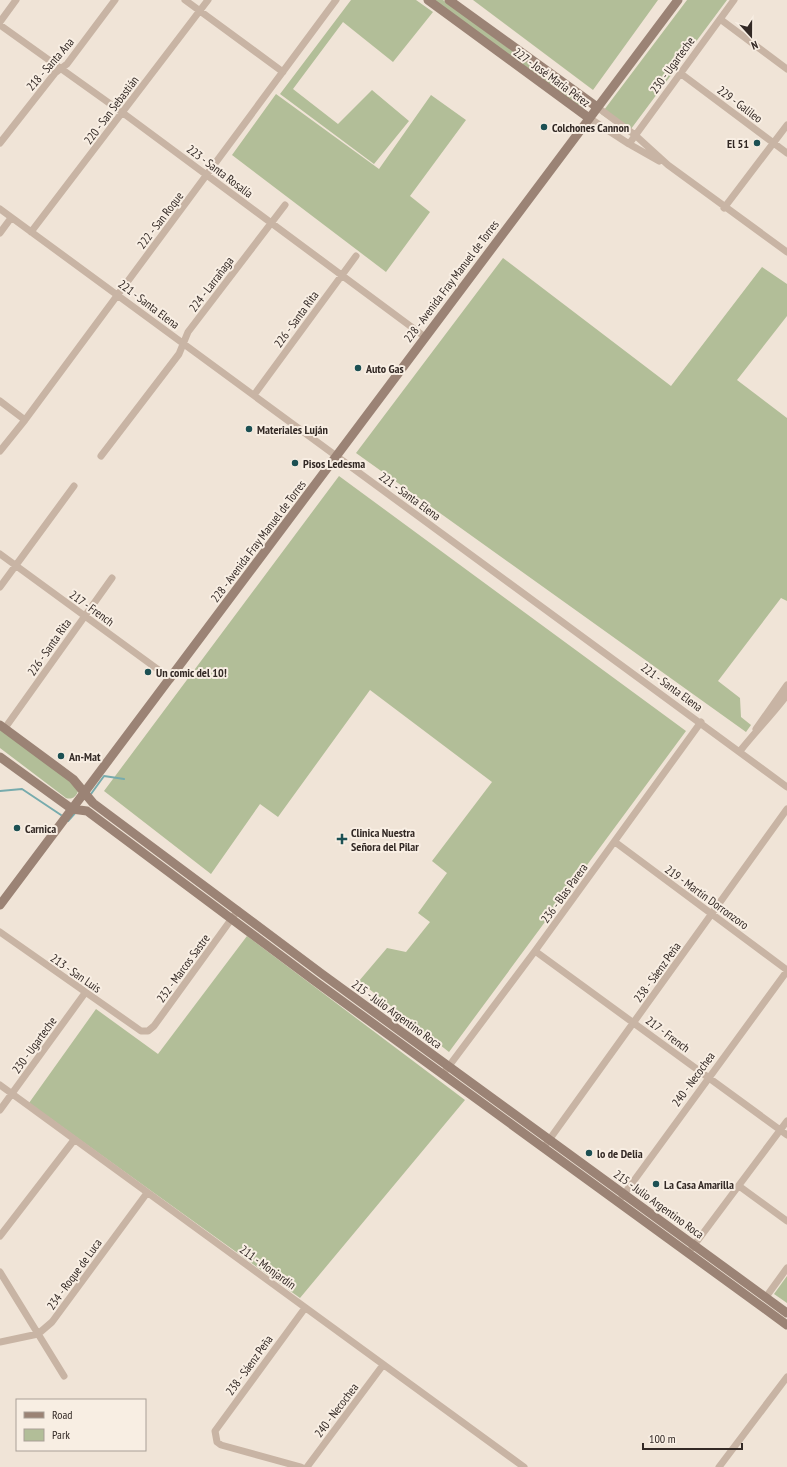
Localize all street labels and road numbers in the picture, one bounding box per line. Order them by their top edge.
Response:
street label: 218 - Santa Ana [23,34,77,94]
street label: 230 - Ugarteche [646,34,698,96]
street label: 227 - José María Pérez [511,44,593,110]
street label: 220 - San Sebastián [80,73,142,147]
street label: 229 - Galileo [714,82,766,126]
street label: 223 - Santa Rosalía [184,141,256,201]
street label: 222 - San Roque [134,189,186,251]
street label: 228 - Avenida Fray Manuel de Torres [400,217,502,345]
street label: 224 - Larrañaga [185,253,237,314]
street label: 221 - Santa Elena [115,276,183,332]
street label: 226 - Santa Rita [270,288,322,350]
street label: 221 - Santa Elena [376,469,444,524]
street label: 228 - Avenida Fray Manuel de Torres [207,477,309,605]
street label: 217 - French [67,587,117,629]
street label: 226 - Santa Rita [24,615,74,678]
street label: 221 - Santa Elena [638,660,706,715]
street label: 236 - Blas Parera [537,860,591,926]
street label: 219 - Martín Dorronzoro [662,862,752,932]
street label: 232 - Marcos Sastre [153,931,213,1005]
street label: 238 - Sáenz Peña [630,939,684,1005]
street label: 213 - San Luis [48,950,104,996]
street label: 215 - Julio Argentino Roca [349,976,445,1052]
street label: 217 - French [643,1013,693,1055]
street label: 230 - Ugarteche [8,1014,60,1076]
street label: 240 - Necochea [668,1049,718,1109]
street label: 215 - Julio Argentino Roca [611,1166,707,1242]
street label: 234 - Roque de Luca [43,1235,105,1312]
street label: 211 - Monjardín [237,1242,299,1292]
street label: 238 - Sáenz Peña [222,1332,276,1398]
street label: 240 - Necochea [311,1380,361,1440]

